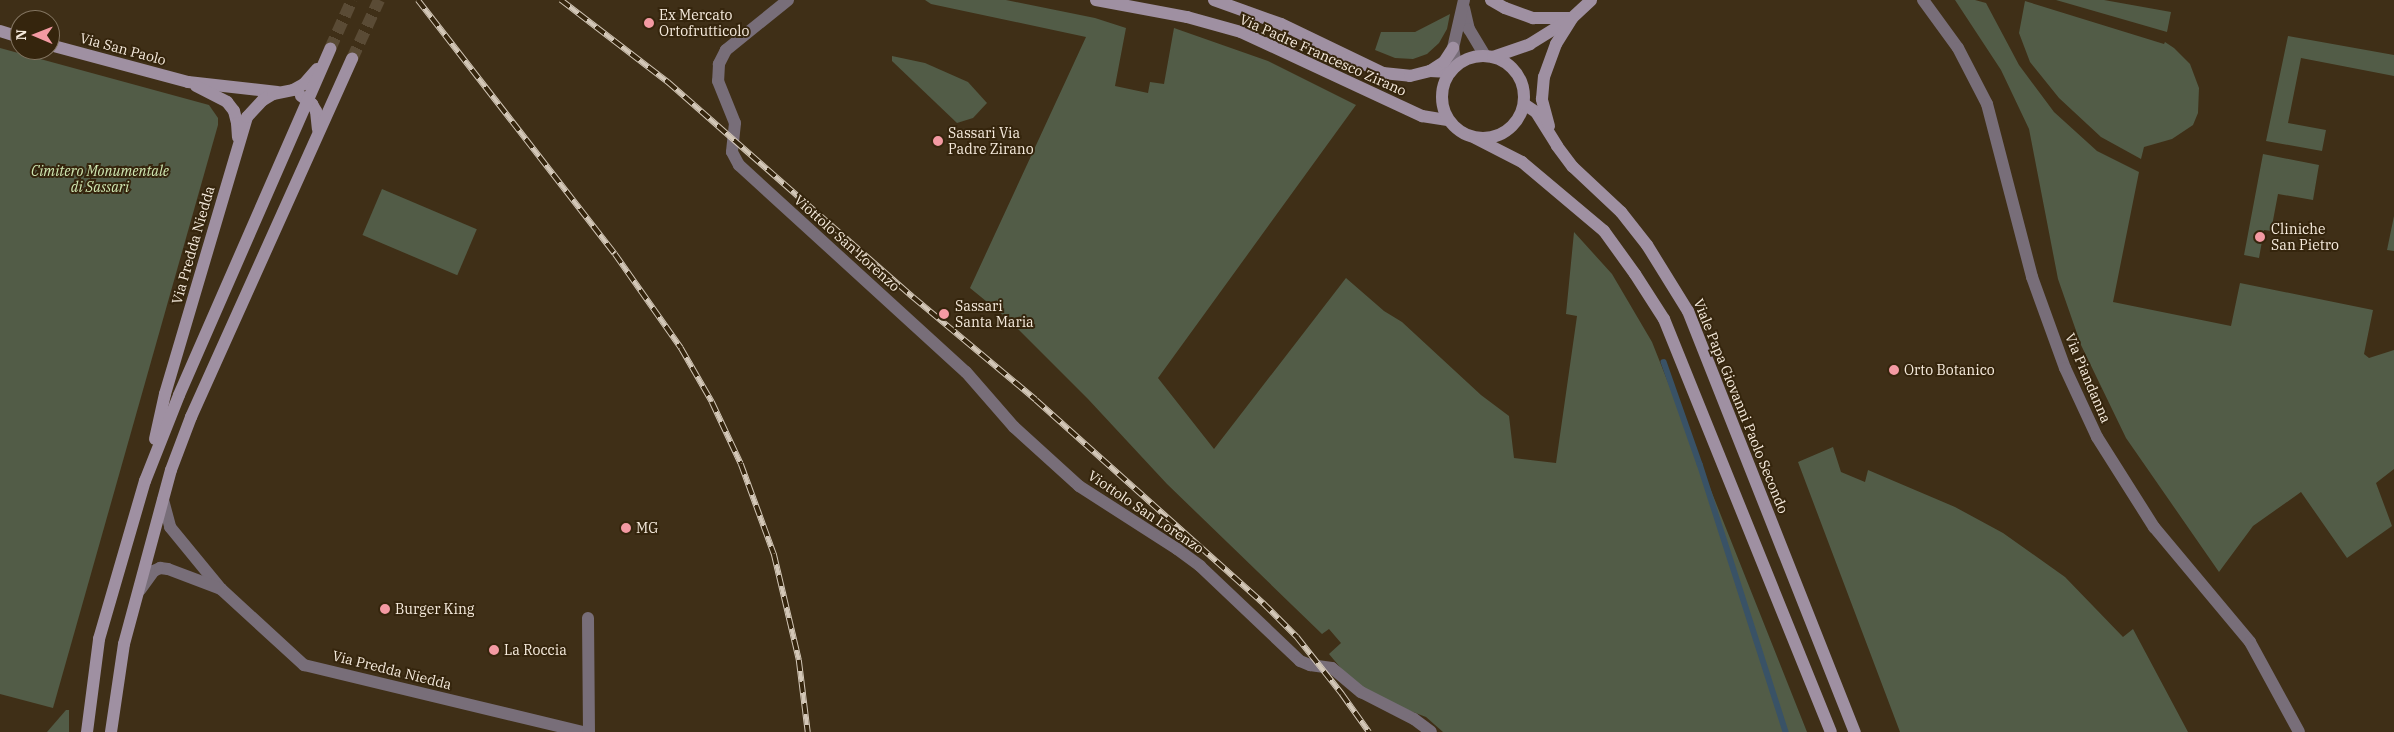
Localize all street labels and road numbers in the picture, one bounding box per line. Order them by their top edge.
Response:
street label: Via Padre Francesco Zirano [1237,11,1409,99]
street label: Via San Paolo [78,29,168,69]
street label: Via Predda Niedda [168,184,218,306]
street label: Viottolo San Lorenzo [791,191,903,295]
street label: Viale Papa Giovanni Paolo Secondo [1690,296,1792,516]
street label: Via Piandanna [2062,331,2114,425]
street label: Viottolo San Lorenzo [1085,467,1207,557]
street label: Via Predda Niedda [331,647,453,693]

